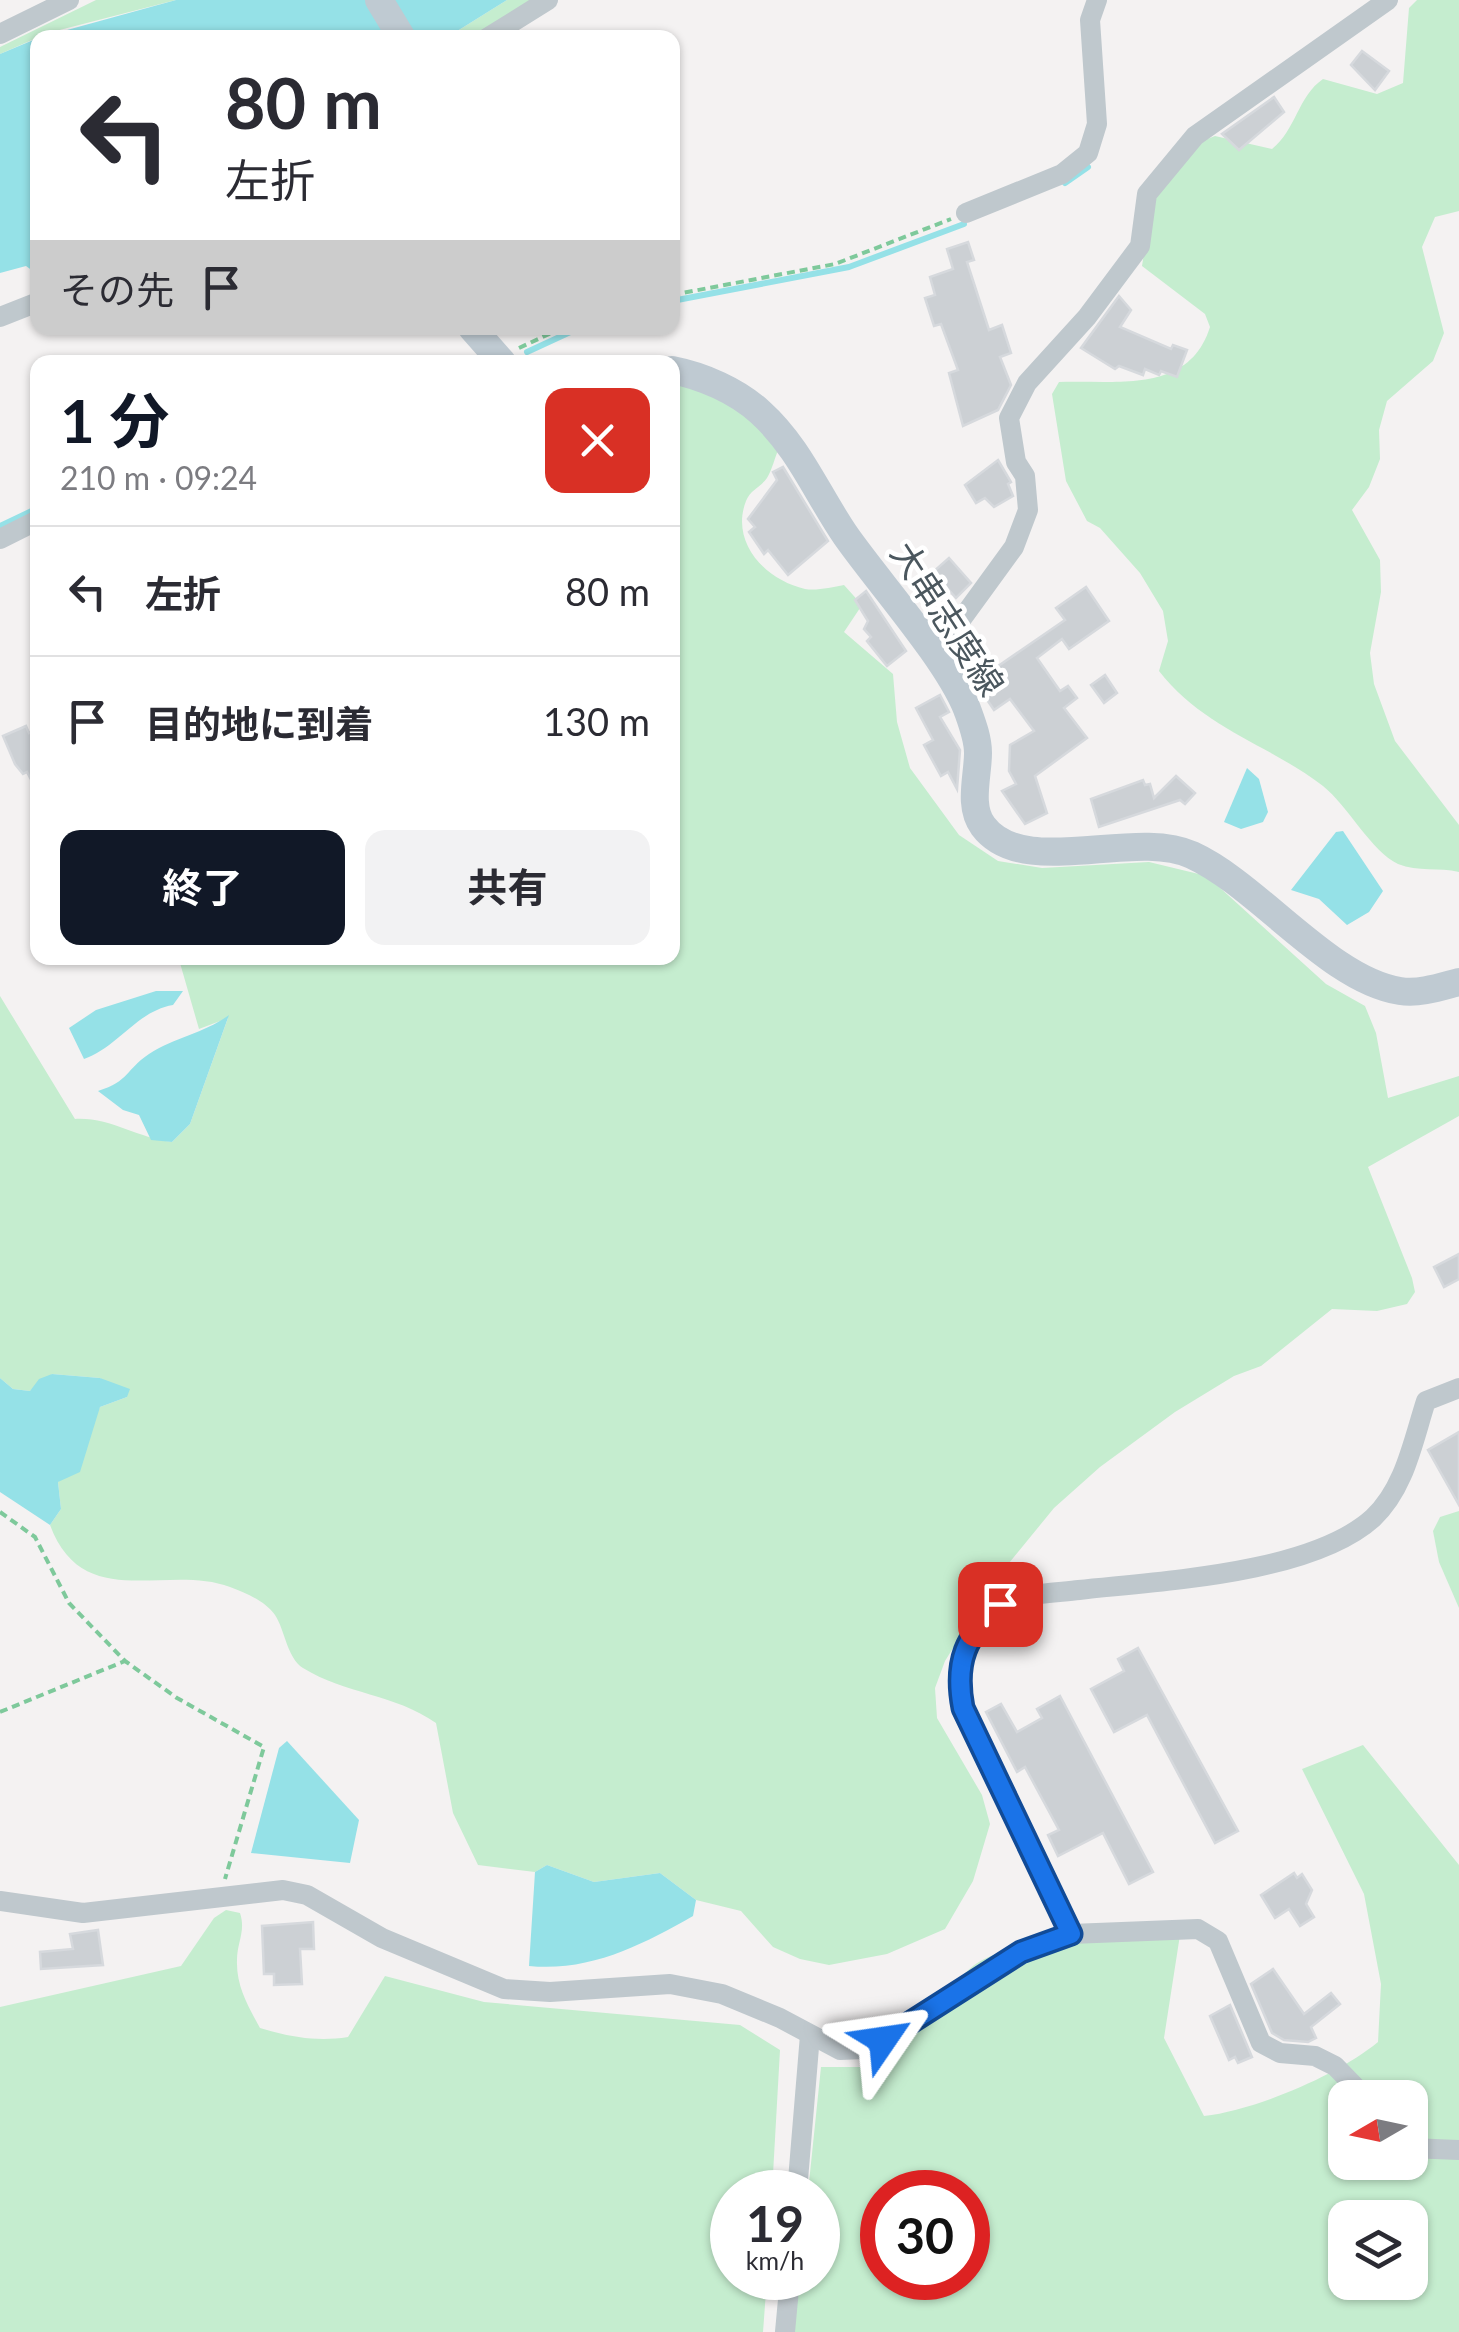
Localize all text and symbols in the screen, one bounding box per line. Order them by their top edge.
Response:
text: 80 m [225,60,382,144]
icon: left [60,70,190,200]
text: 左折 [225,153,315,207]
icon: arrive [194,260,249,315]
text: その先 [60,266,174,312]
text: 1 分 [60,384,169,456]
button: close [545,388,650,493]
text: 210 m · 09:24 [60,458,257,497]
street label: 大串志度線 [883,533,1014,703]
icon: left [60,564,115,619]
text: 80 m [565,568,650,614]
text: 左折 [145,570,221,616]
icon: arrive [60,694,115,749]
text: 130 m [543,698,650,744]
text: 目的地に到着 [145,700,373,746]
button: 終了 [60,830,345,945]
button: 共有 [365,830,650,945]
pin [958,1562,1043,1647]
icon: arrive [973,1577,1028,1632]
position arrow [831,1988,935,2092]
north arrow [1328,2080,1428,2180]
map controls [1328,2080,1428,2300]
speed limit sign: 30 [860,2170,990,2300]
text: 19 [746,2193,804,2253]
button: layers [1328,2200,1428,2300]
text: km/h [746,2245,804,2275]

